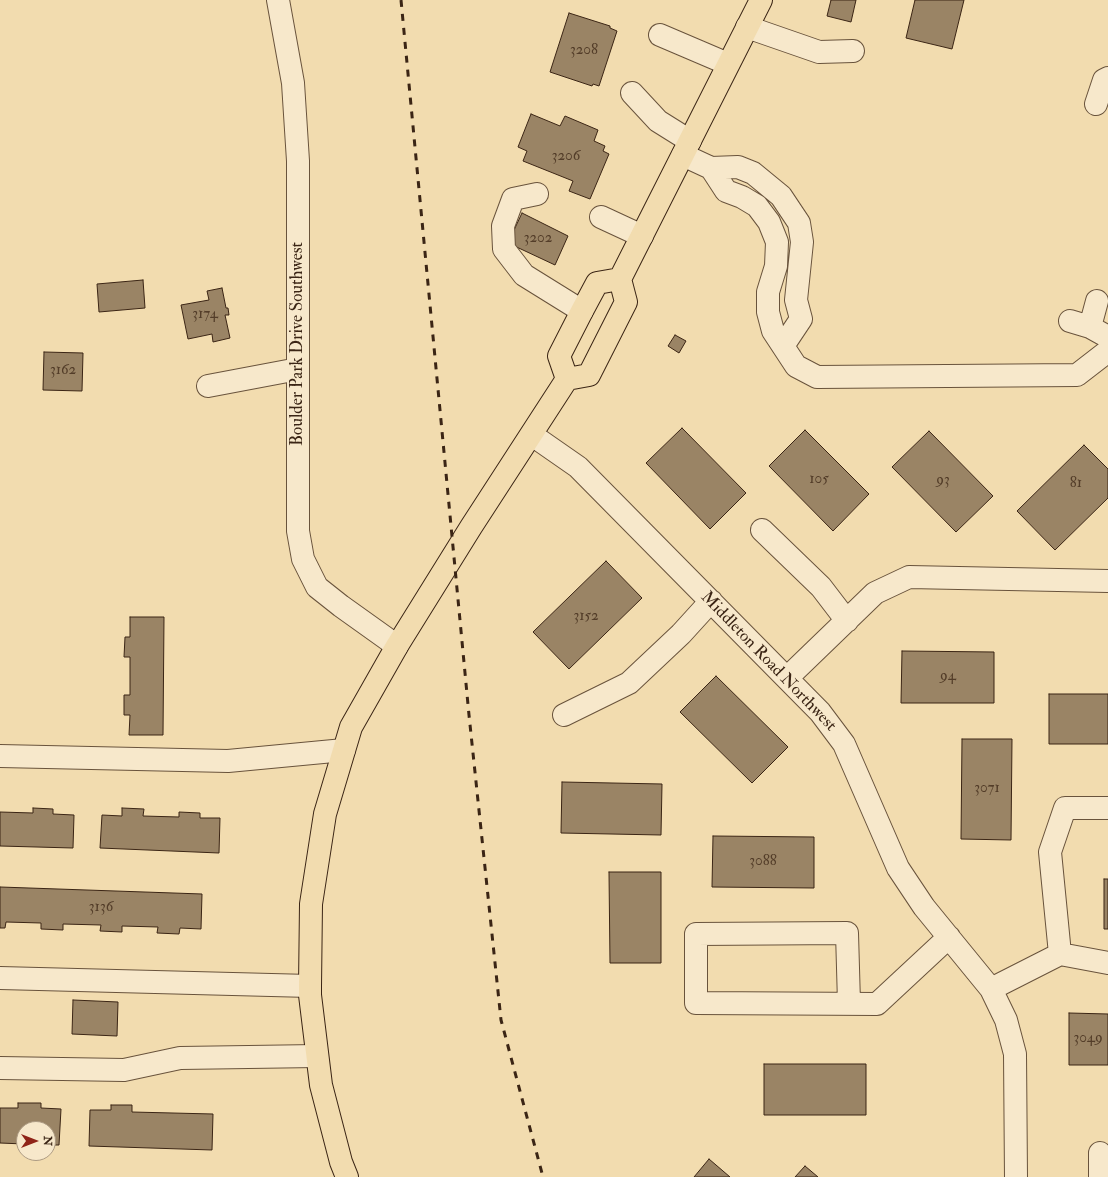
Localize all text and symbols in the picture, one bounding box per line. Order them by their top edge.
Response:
house number: 3208 [570,42,598,60]
house number: 3206 [552,148,580,166]
house number: 3202 [524,230,552,248]
street label: Boulder Park Drive Southwest [288,242,308,446]
house number: 3174 [192,306,218,324]
house number: 3162 [50,362,76,380]
house number: 105 [809,471,829,489]
house number: 93 [936,472,950,490]
house number: 81 [1070,475,1082,493]
street label: Middleton Road Northwest [696,588,840,736]
house number: 3152 [573,608,599,626]
house number: 94 [940,668,956,686]
house number: 3071 [974,780,1000,798]
house number: 3088 [749,853,777,871]
house number: 3136 [89,899,113,917]
house number: 3049 [1073,1030,1103,1048]
north arrow [16,1121,56,1161]
text: N [41,1136,54,1146]

